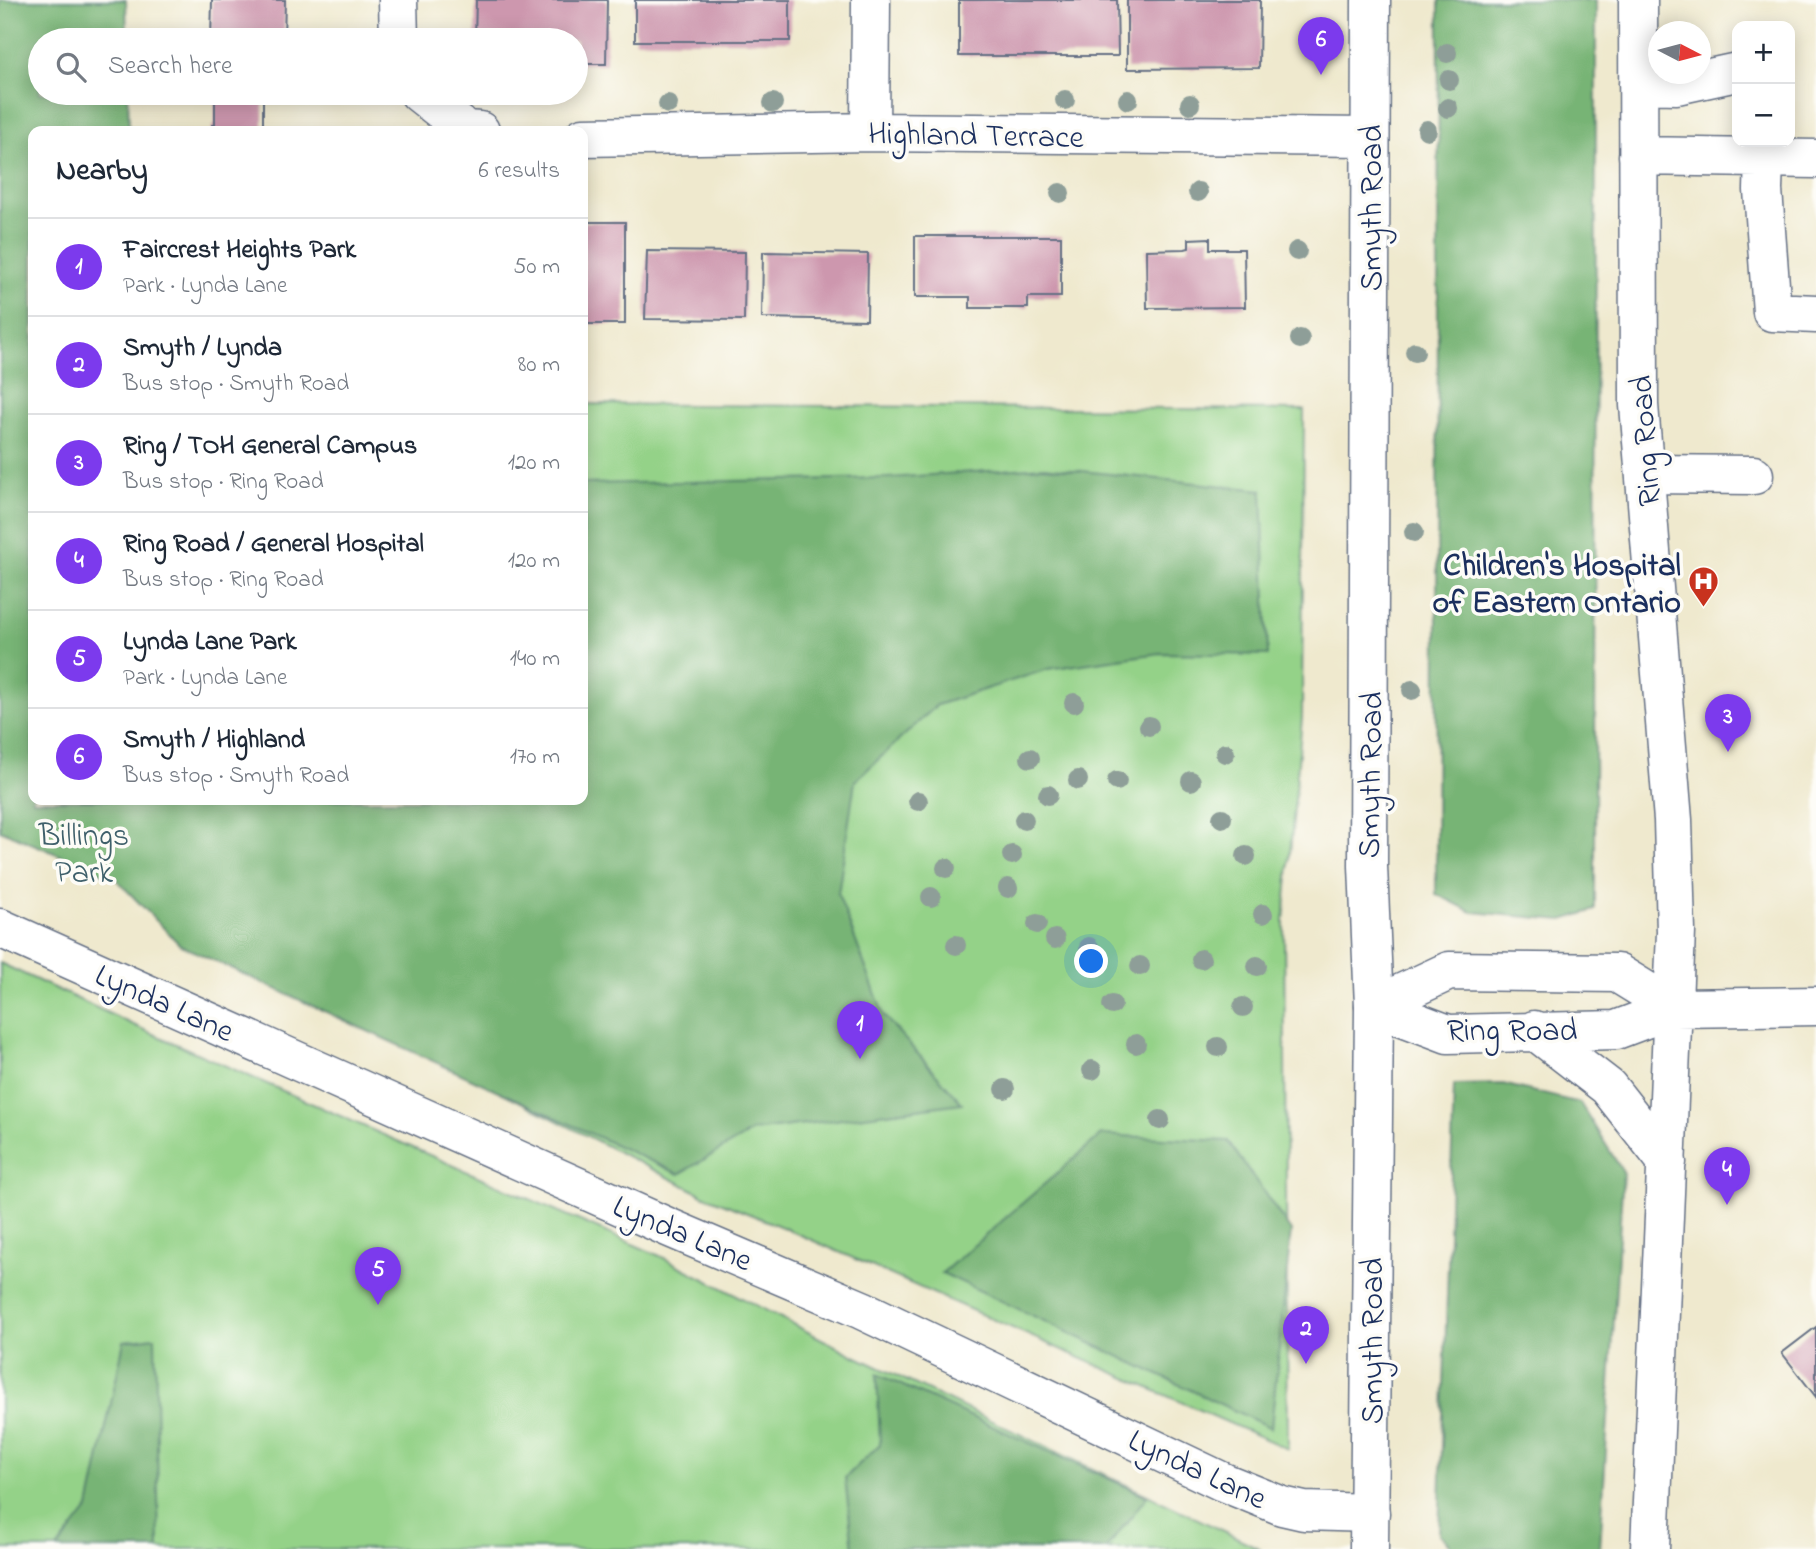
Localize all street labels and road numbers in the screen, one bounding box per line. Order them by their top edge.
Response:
street label: Highland Terrace [868,112,1085,163]
street label: Smyth Road [1350,125,1397,291]
street label: Ring Road [1619,374,1676,508]
street label: Smyth Road [1348,691,1397,859]
street label: Lynda Lane [86,954,241,1057]
street label: Ring Road [1446,1009,1578,1056]
street label: Lynda Lane [604,1185,759,1286]
street label: Smyth Road [1351,1258,1398,1424]
street label: Lynda Lane [1120,1419,1274,1524]

